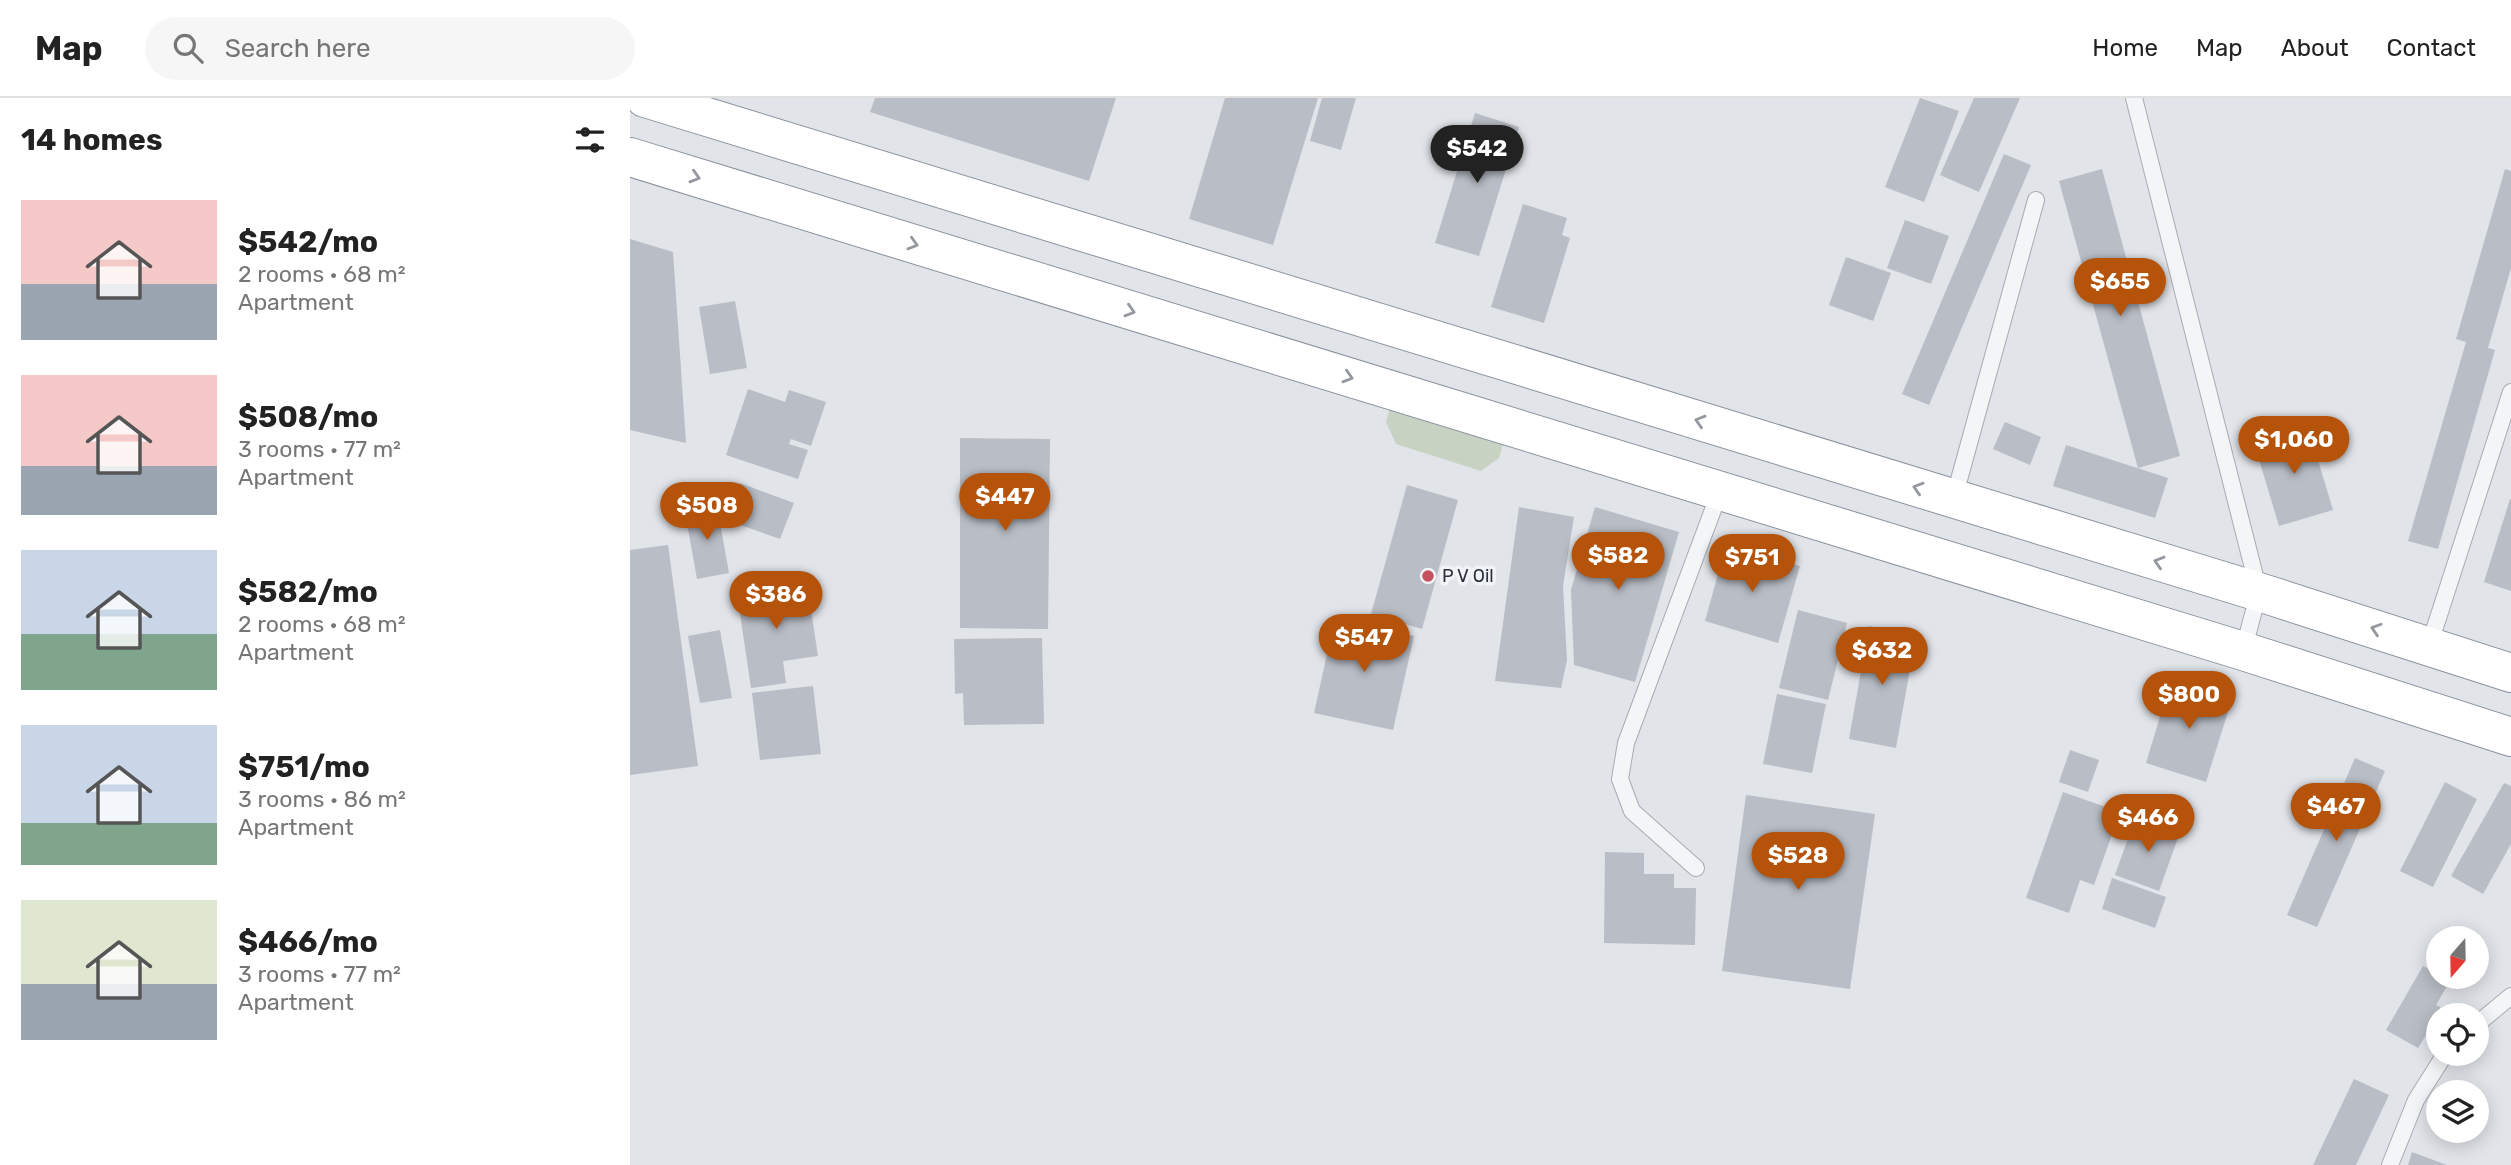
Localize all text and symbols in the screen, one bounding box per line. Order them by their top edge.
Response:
search box [145,17,635,80]
text: Map [35,29,103,68]
icon: search [169,29,207,67]
text: Search here [225,33,370,64]
text: Home [2092,34,2158,62]
text: Map [2196,34,2243,62]
text: About [2281,34,2349,62]
text: Contact [2387,34,2476,62]
icon: filters [571,121,609,159]
text: 14 homes [21,122,163,158]
pin: $542 [1436,126,1518,185]
text: $542 [1447,134,1507,162]
one-way arrow [689,169,701,184]
text: $542/mo [238,224,378,260]
icon: home [77,228,161,312]
one-way arrow [906,236,918,250]
pin: $655 [2079,258,2161,318]
text: 2 rooms · 68 m² [238,260,406,288]
text: $655 [2090,267,2150,295]
text: Apartment [238,288,354,316]
one-way arrow [1124,302,1136,317]
one-way arrow [1342,369,1354,384]
text: $508/mo [238,399,378,435]
icon: home [77,403,161,487]
one-way arrow [1695,415,1707,430]
pin: $1,060 [2237,416,2351,476]
text: $1,060 [2254,425,2334,453]
text: 3 rooms · 77 m² [238,435,401,463]
text: Apartment [238,463,354,491]
pin: $447 [964,474,1046,533]
one-way arrow [1912,481,1924,496]
pin: $508 [666,482,748,542]
text: $447 [975,482,1035,510]
text: $508 [676,491,738,519]
pin: $582 [1577,532,1659,592]
pin: $751 [1711,534,1793,594]
text: $582 [1588,541,1648,569]
text: $751 [1725,543,1779,571]
one-way arrow [2153,555,2165,570]
place label: P V Oil [1442,565,1494,587]
marker: P V Oil [1420,568,1436,584]
pin: $386 [735,572,817,631]
text: $582/mo [238,574,378,610]
icon: home [77,578,161,662]
text: $386 [745,580,807,608]
text: 2 rooms · 68 m² [238,610,406,638]
pin: $547 [1323,614,1405,674]
text: $547 [1335,623,1393,651]
one-way arrow [2370,623,2382,638]
pin: $632 [1841,628,1923,687]
text: $632 [1852,636,1912,664]
text: Apartment [238,638,354,666]
pin: $800 [2148,672,2230,731]
text: $800 [2158,680,2220,708]
text: $751/mo [238,749,370,785]
icon: home [77,753,161,837]
pin: $467 [2295,784,2377,843]
text: 3 rooms · 86 m² [238,785,406,813]
text: $467 [2307,792,2365,820]
pin: $466 [2107,794,2189,854]
text: $466 [2117,803,2179,831]
text: Apartment [238,813,354,841]
pin: $528 [1757,832,1839,892]
text: $528 [1768,841,1828,869]
text: $466/mo [238,924,378,960]
north arrow [2426,926,2488,989]
map controls [2426,926,2489,1143]
icon: home [77,928,161,1012]
text: 3 rooms · 77 m² [238,960,401,988]
text: Apartment [238,988,354,1016]
button: locate [2426,1003,2489,1066]
button: layers [2426,1080,2489,1143]

